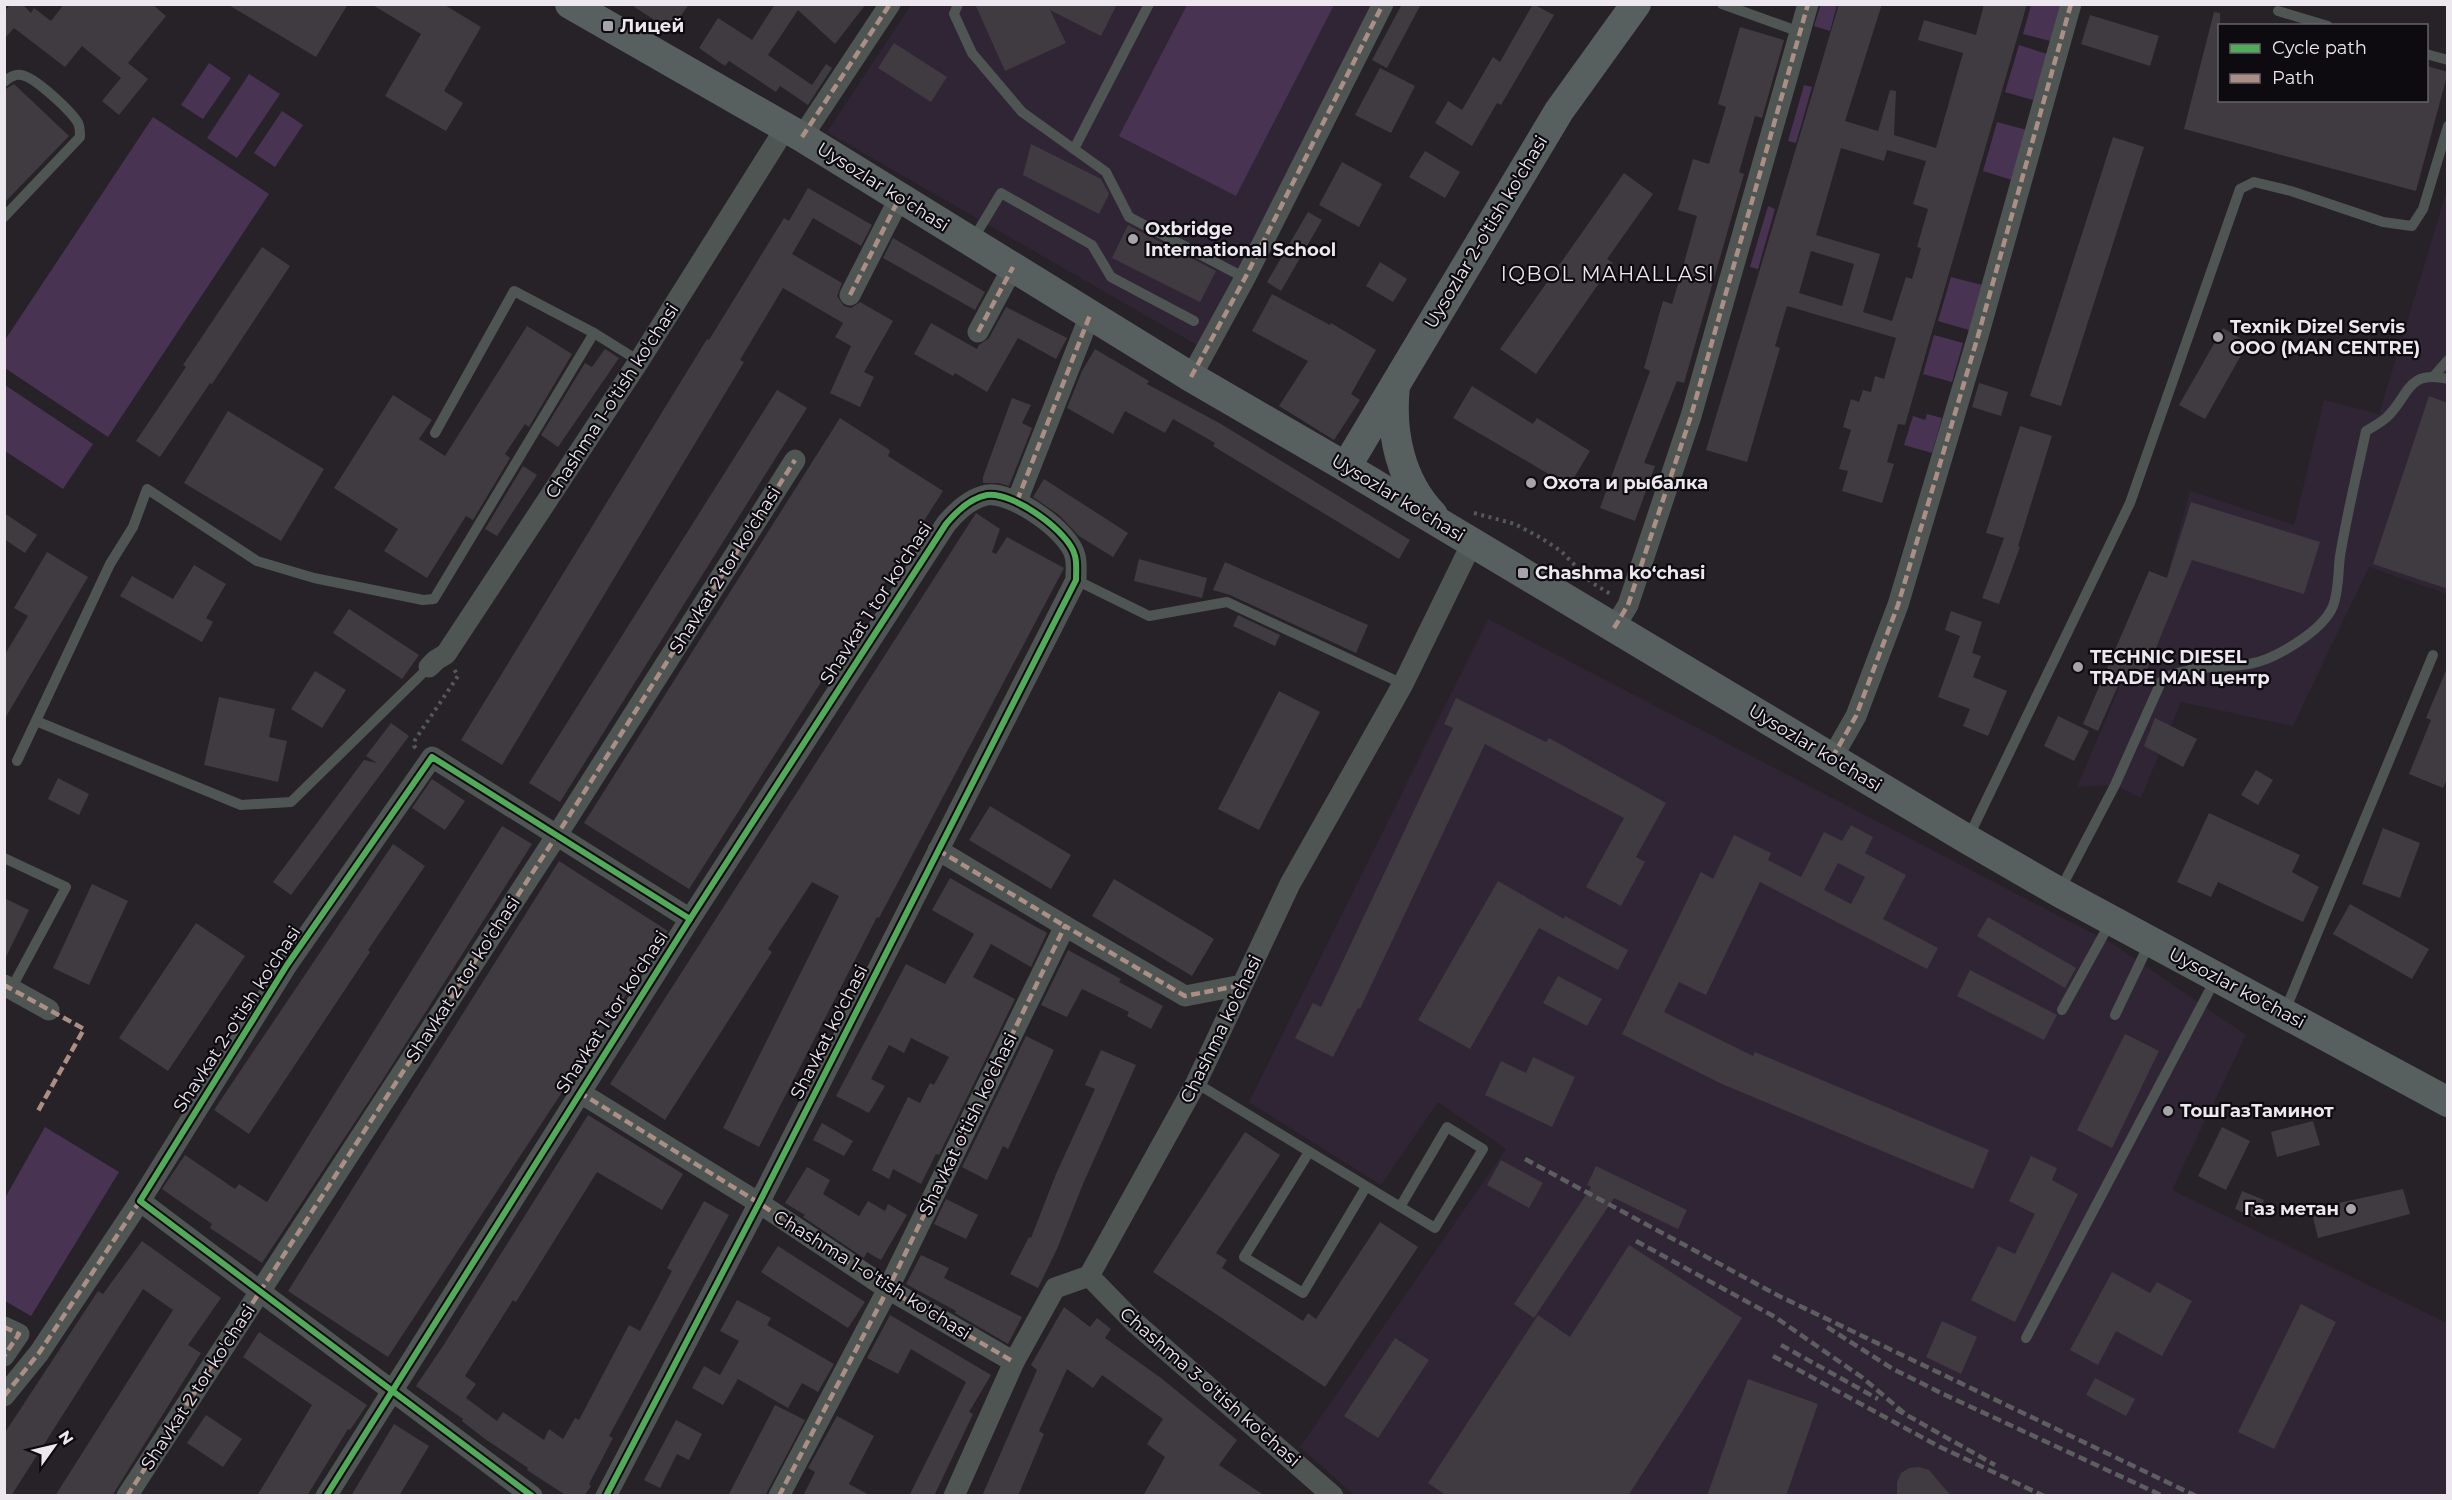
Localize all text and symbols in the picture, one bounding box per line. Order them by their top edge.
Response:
place label: Лицей [620,15,684,37]
marker: Лицей [601,19,615,33]
legend [2218,24,2428,102]
text: Cycle path [2272,37,2367,59]
text: Path [2272,67,2315,89]
street label: Uysozlar 2-o'tish ko'chasi [1420,132,1552,332]
street label: Uysozlar ko'chasi [813,138,953,236]
place label: Oxbridge International School [1145,218,1336,261]
marker: Oxbridge International School [1126,232,1140,246]
district label: IQBOL MAHALLASI [1501,262,1715,286]
street label: Chashma 1-o'tish ko'chasi [541,299,683,503]
place label: Texnik Dizel Servis OOO (MAN CENTRE) [2230,316,2420,359]
marker: Texnik Dizel Servis OOO (MAN CENTRE) [2211,330,2225,344]
street label: Uysozlar ko'chasi [1327,450,1469,546]
place label: Охота и рыбалка [1543,472,1708,494]
marker: Охота и рыбалка [1524,476,1538,490]
street label: Shavkat 2 tor ko'chasi [665,482,785,658]
street label: Shavkat 1 tor ko'chasi [815,518,937,688]
place label: Chashma ko‘chasi [1535,562,1705,584]
marker: Chashma ko‘chasi [1516,566,1530,580]
place label: TECHNIC DIESEL TRADE MAN центр [2090,646,2270,689]
marker: TECHNIC DIESEL TRADE MAN центр [2071,660,2085,674]
street label: Uysozlar ko'chasi [1744,700,1886,796]
street label: Shavkat 2 tor ko'chasi [401,892,525,1066]
street label: Shavkat 2-o'tish ko'chasi [169,922,305,1116]
street label: Shavkat 1 tor ko'chasi [551,927,673,1097]
street label: Uysozlar ko'chasi [2165,943,2309,1033]
street label: Chashma ko'chasi [1176,951,1266,1107]
street label: Shavkat ko'chasi [786,961,872,1103]
street label: Shavkat o'tish ko'chasi [914,1029,1022,1219]
place label: ТошГазТаминот [2180,1100,2334,1122]
marker: ТошГазТаминот [2161,1104,2175,1118]
place label: Газ метан [2244,1198,2339,1220]
marker: Газ метан [2344,1202,2358,1216]
street label: Chashma 1-o'tish ko'chasi [769,1205,975,1345]
street label: Shavkat 2 tor ko'chasi [136,1300,260,1474]
street label: Chashma 3-o'tish ko'chasi [1115,1303,1305,1471]
north arrow [24,1416,84,1476]
text: N [55,1427,78,1449]

